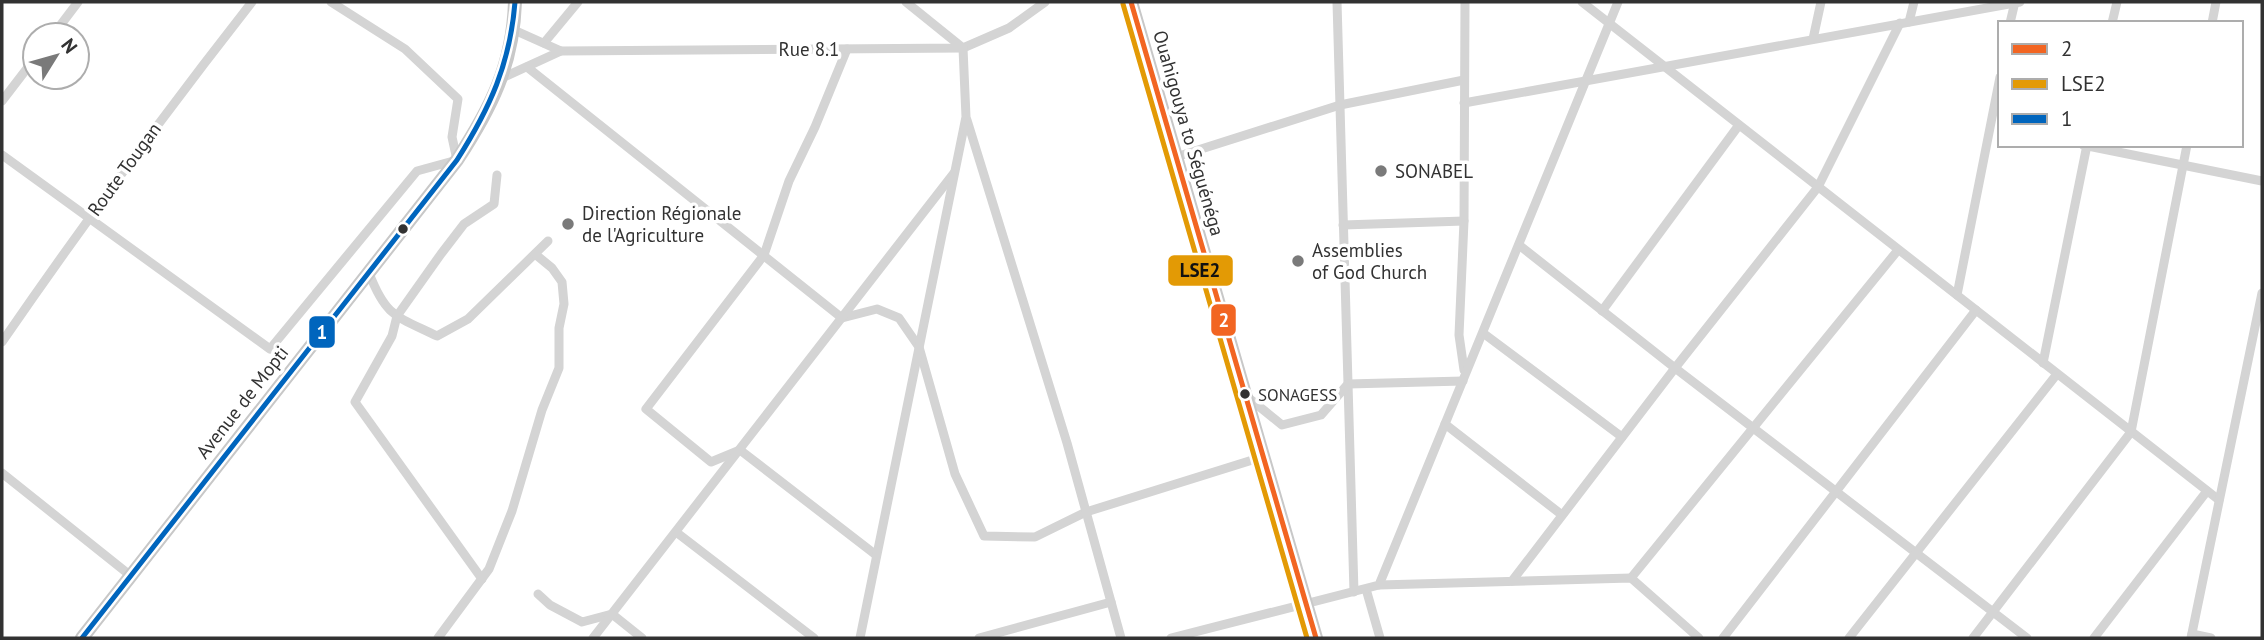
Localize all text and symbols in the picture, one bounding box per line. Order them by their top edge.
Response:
north arrow [21,21,91,91]
legend [1998,21,2243,147]
street label: Ouahigouya to Séguénéga [1148,27,1230,239]
text: N [56,34,83,58]
text: 2 [2061,35,2072,62]
street label: Rue 8.1 [779,37,839,61]
text: LSE2 [2061,70,2106,97]
text: 1 [2061,105,2072,132]
street label: Route Tougan [82,118,166,220]
place label: SONABEL [1395,159,1473,183]
marker: SONABEL [1373,163,1389,179]
place label: Direction Régionale de l'Agriculture [582,201,742,247]
marker: Direction Régionale de l'Agriculture [560,216,576,232]
unlabelled marker [396,222,410,236]
place label: Assemblies of God Church [1312,238,1427,284]
marker: Assemblies of God Church [1290,253,1306,269]
line badge: LSE2 [1167,254,1234,287]
text: LSE2 [1180,258,1220,282]
line badge: 2 [1210,303,1237,337]
text: 2 [1219,308,1229,332]
line badge: 1 [308,315,336,349]
text: 1 [317,320,327,344]
street label: Avenue de Mopti [191,341,293,463]
place label: SONAGESS [1258,384,1337,406]
marker: SONAGESS [1238,387,1252,401]

